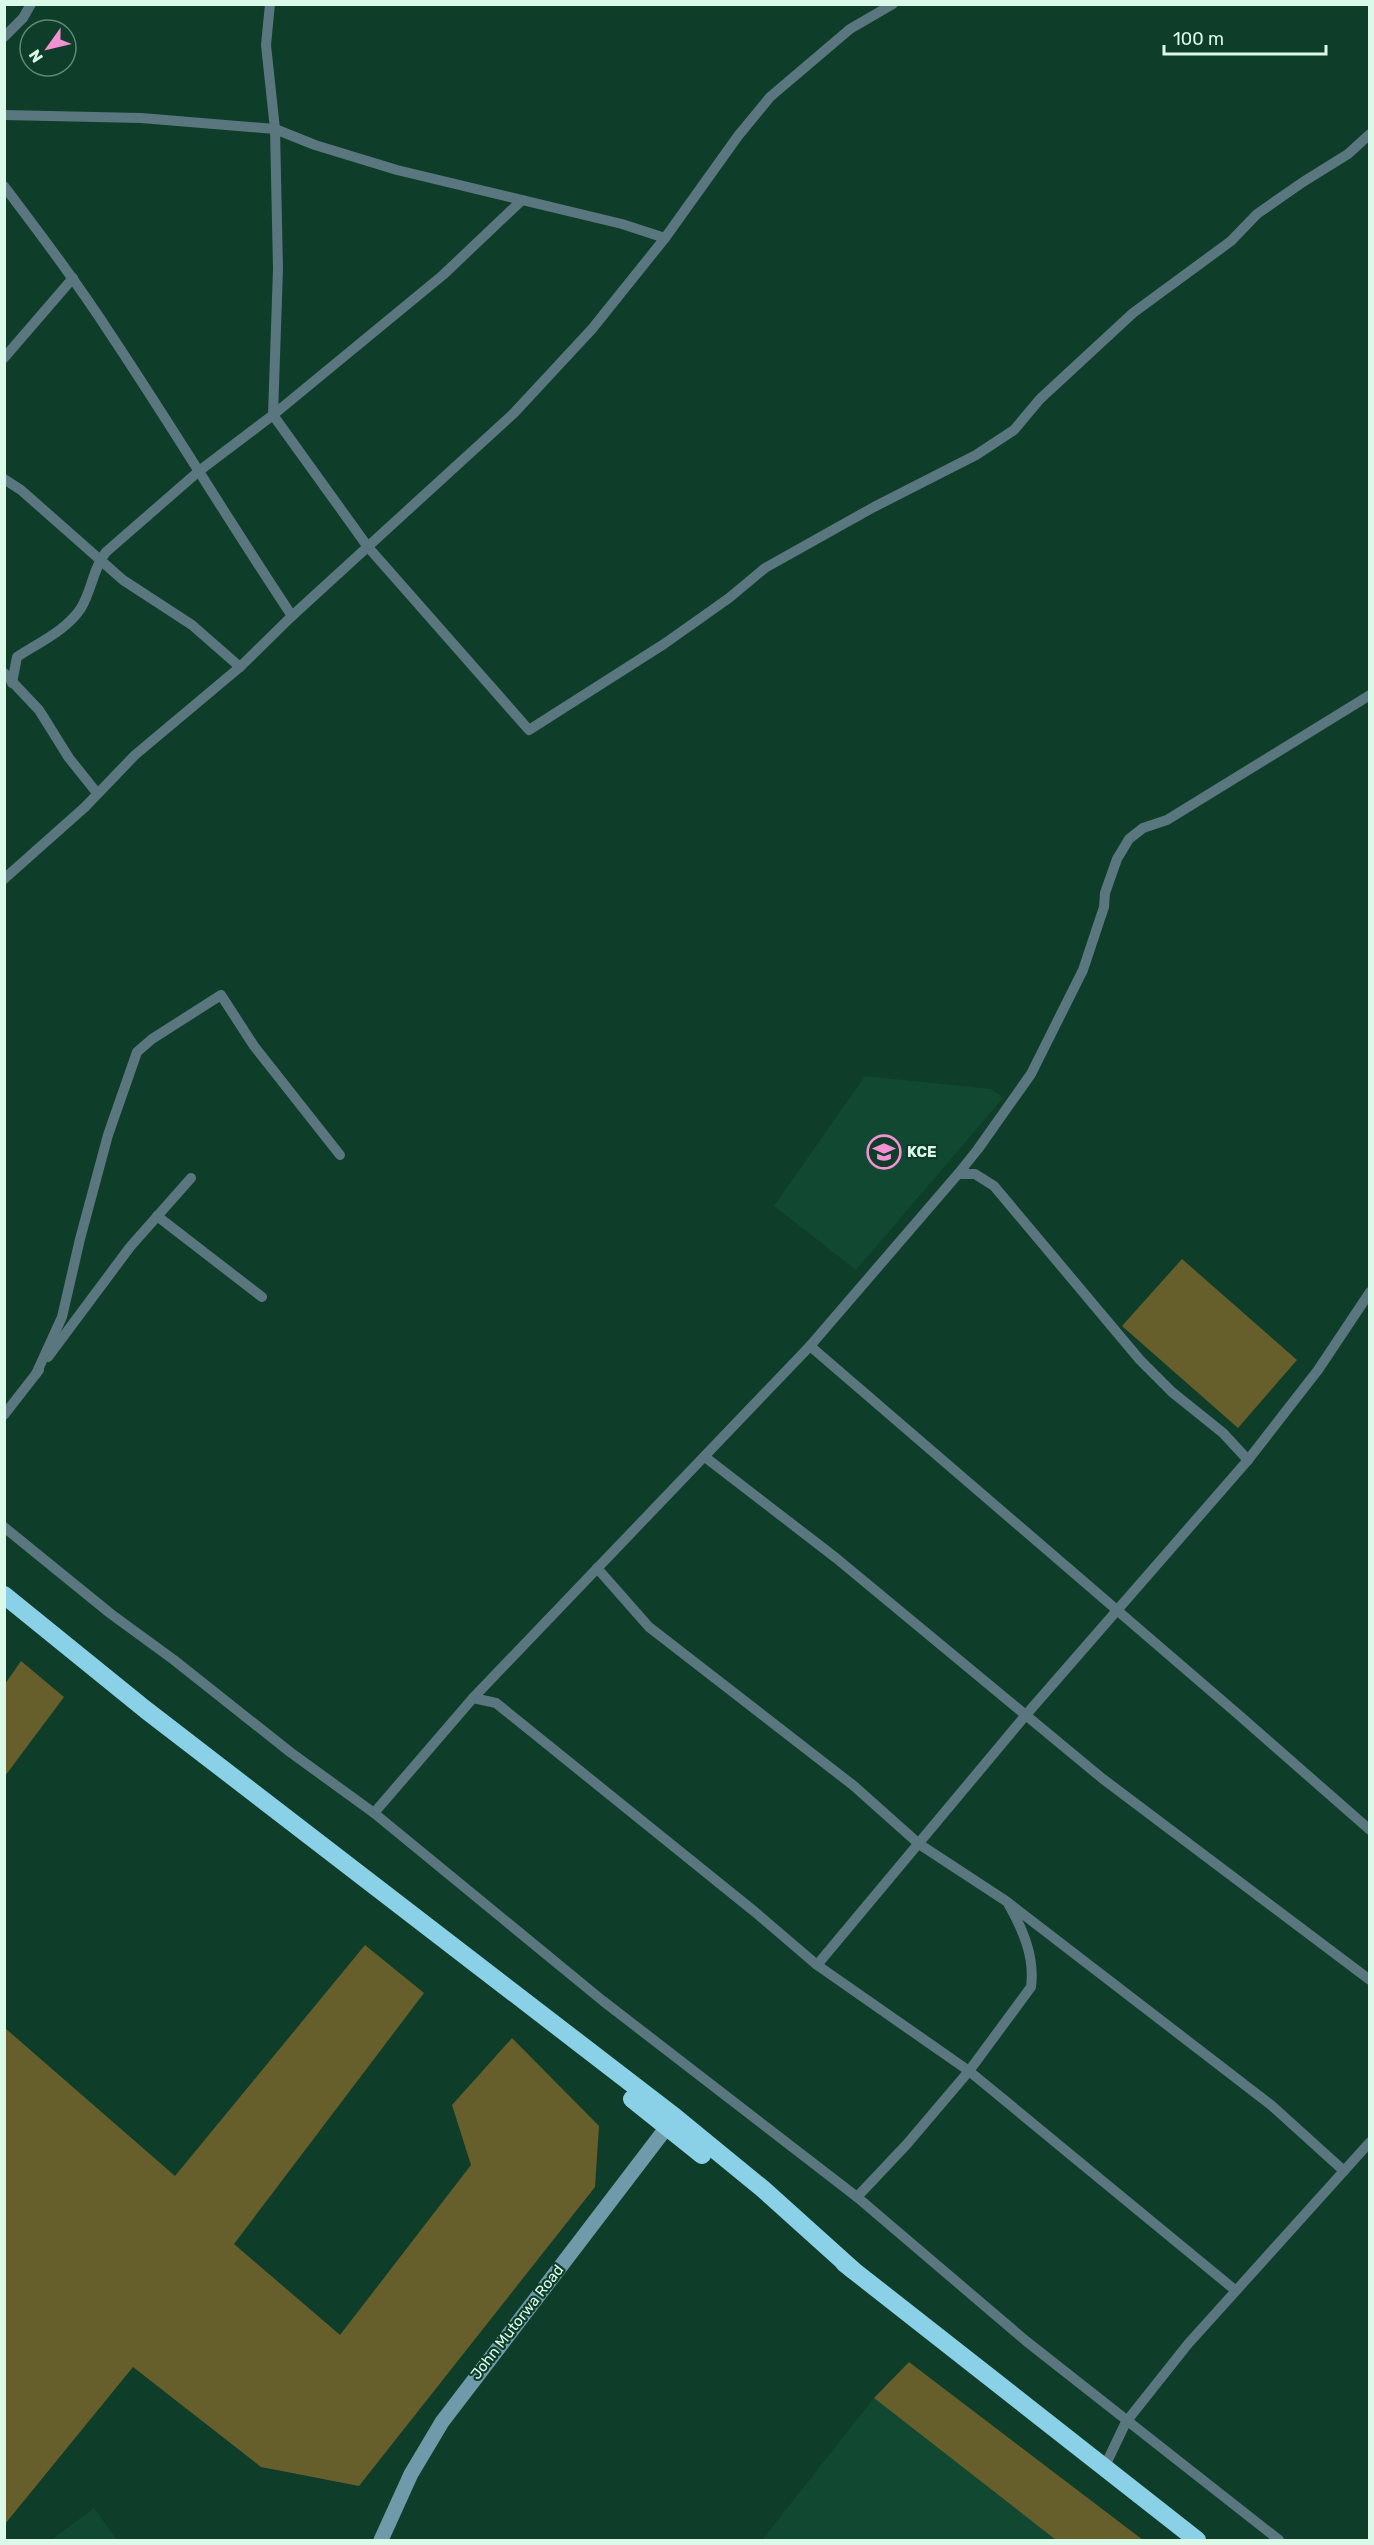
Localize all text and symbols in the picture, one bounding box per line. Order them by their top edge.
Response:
north arrow [18,18,78,78]
scale bar [1164,18,1326,56]
text: 100 m [1173,28,1224,50]
text: N [25,46,47,66]
school or university icon: KCE [866,1134,902,1170]
place label: KCE [907,1143,937,1161]
street label: John Mutorwa Road [467,2261,567,2383]

